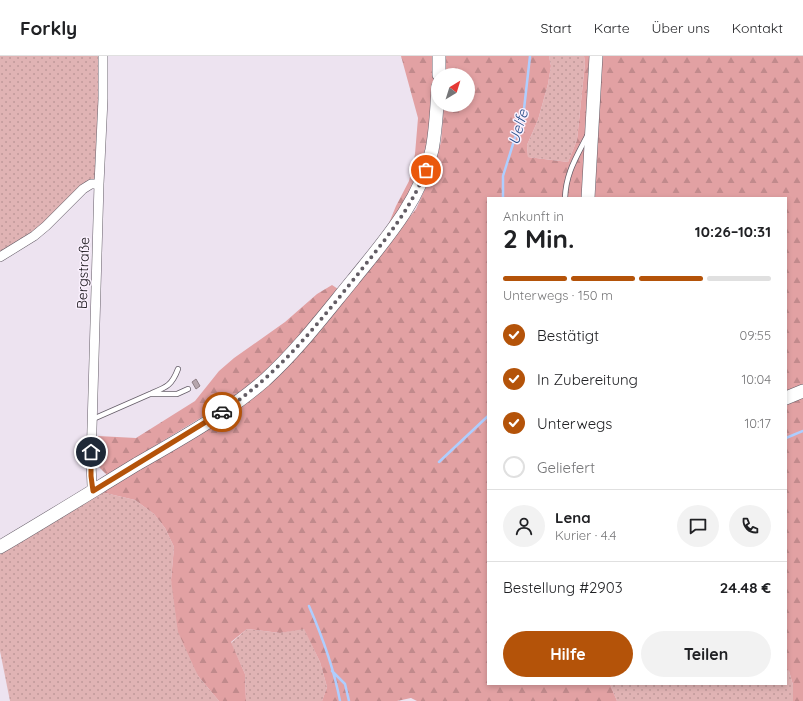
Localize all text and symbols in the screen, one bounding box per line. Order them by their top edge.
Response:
text: Forkly [20,16,77,40]
text: Start [540,19,572,37]
text: Karte [594,19,630,37]
text: Über uns [652,19,710,37]
text: Kontakt [732,19,783,37]
north arrow [431,68,475,112]
map controls [431,68,475,112]
water label: Uelfe [504,107,532,147]
pin [409,153,443,187]
icon: bag [415,159,437,181]
text: Ankunft in [503,208,564,224]
text: 2 Min. [503,222,574,255]
text: 10:26–10:31 [695,222,771,241]
street label: Bergstraße [73,237,93,309]
text: Unterwegs · 150 m [503,287,613,303]
icon: check [503,324,525,346]
text: Bestätigt [537,326,599,345]
text: 09:55 [739,327,771,343]
icon: check [503,368,525,390]
text: In Zubereitung [537,370,638,389]
text: 10:04 [741,371,771,387]
courier [202,392,242,432]
icon: car [211,401,233,423]
icon: check [503,412,525,434]
text: Unterwegs [537,414,612,433]
text: 10:17 [745,415,771,431]
pin [74,435,108,469]
icon: home [80,441,102,463]
text: Geliefert [537,458,595,477]
button: person [503,505,545,547]
button: chat [677,505,719,547]
button: phone [729,505,771,547]
text: Lena [555,508,591,527]
text: Kurier · 4.4 [555,527,616,543]
text: Bestellung #2903 [503,578,623,597]
text: 24.48 € [720,578,771,597]
button: Hilfe [503,631,633,677]
button: Teilen [641,631,771,677]

